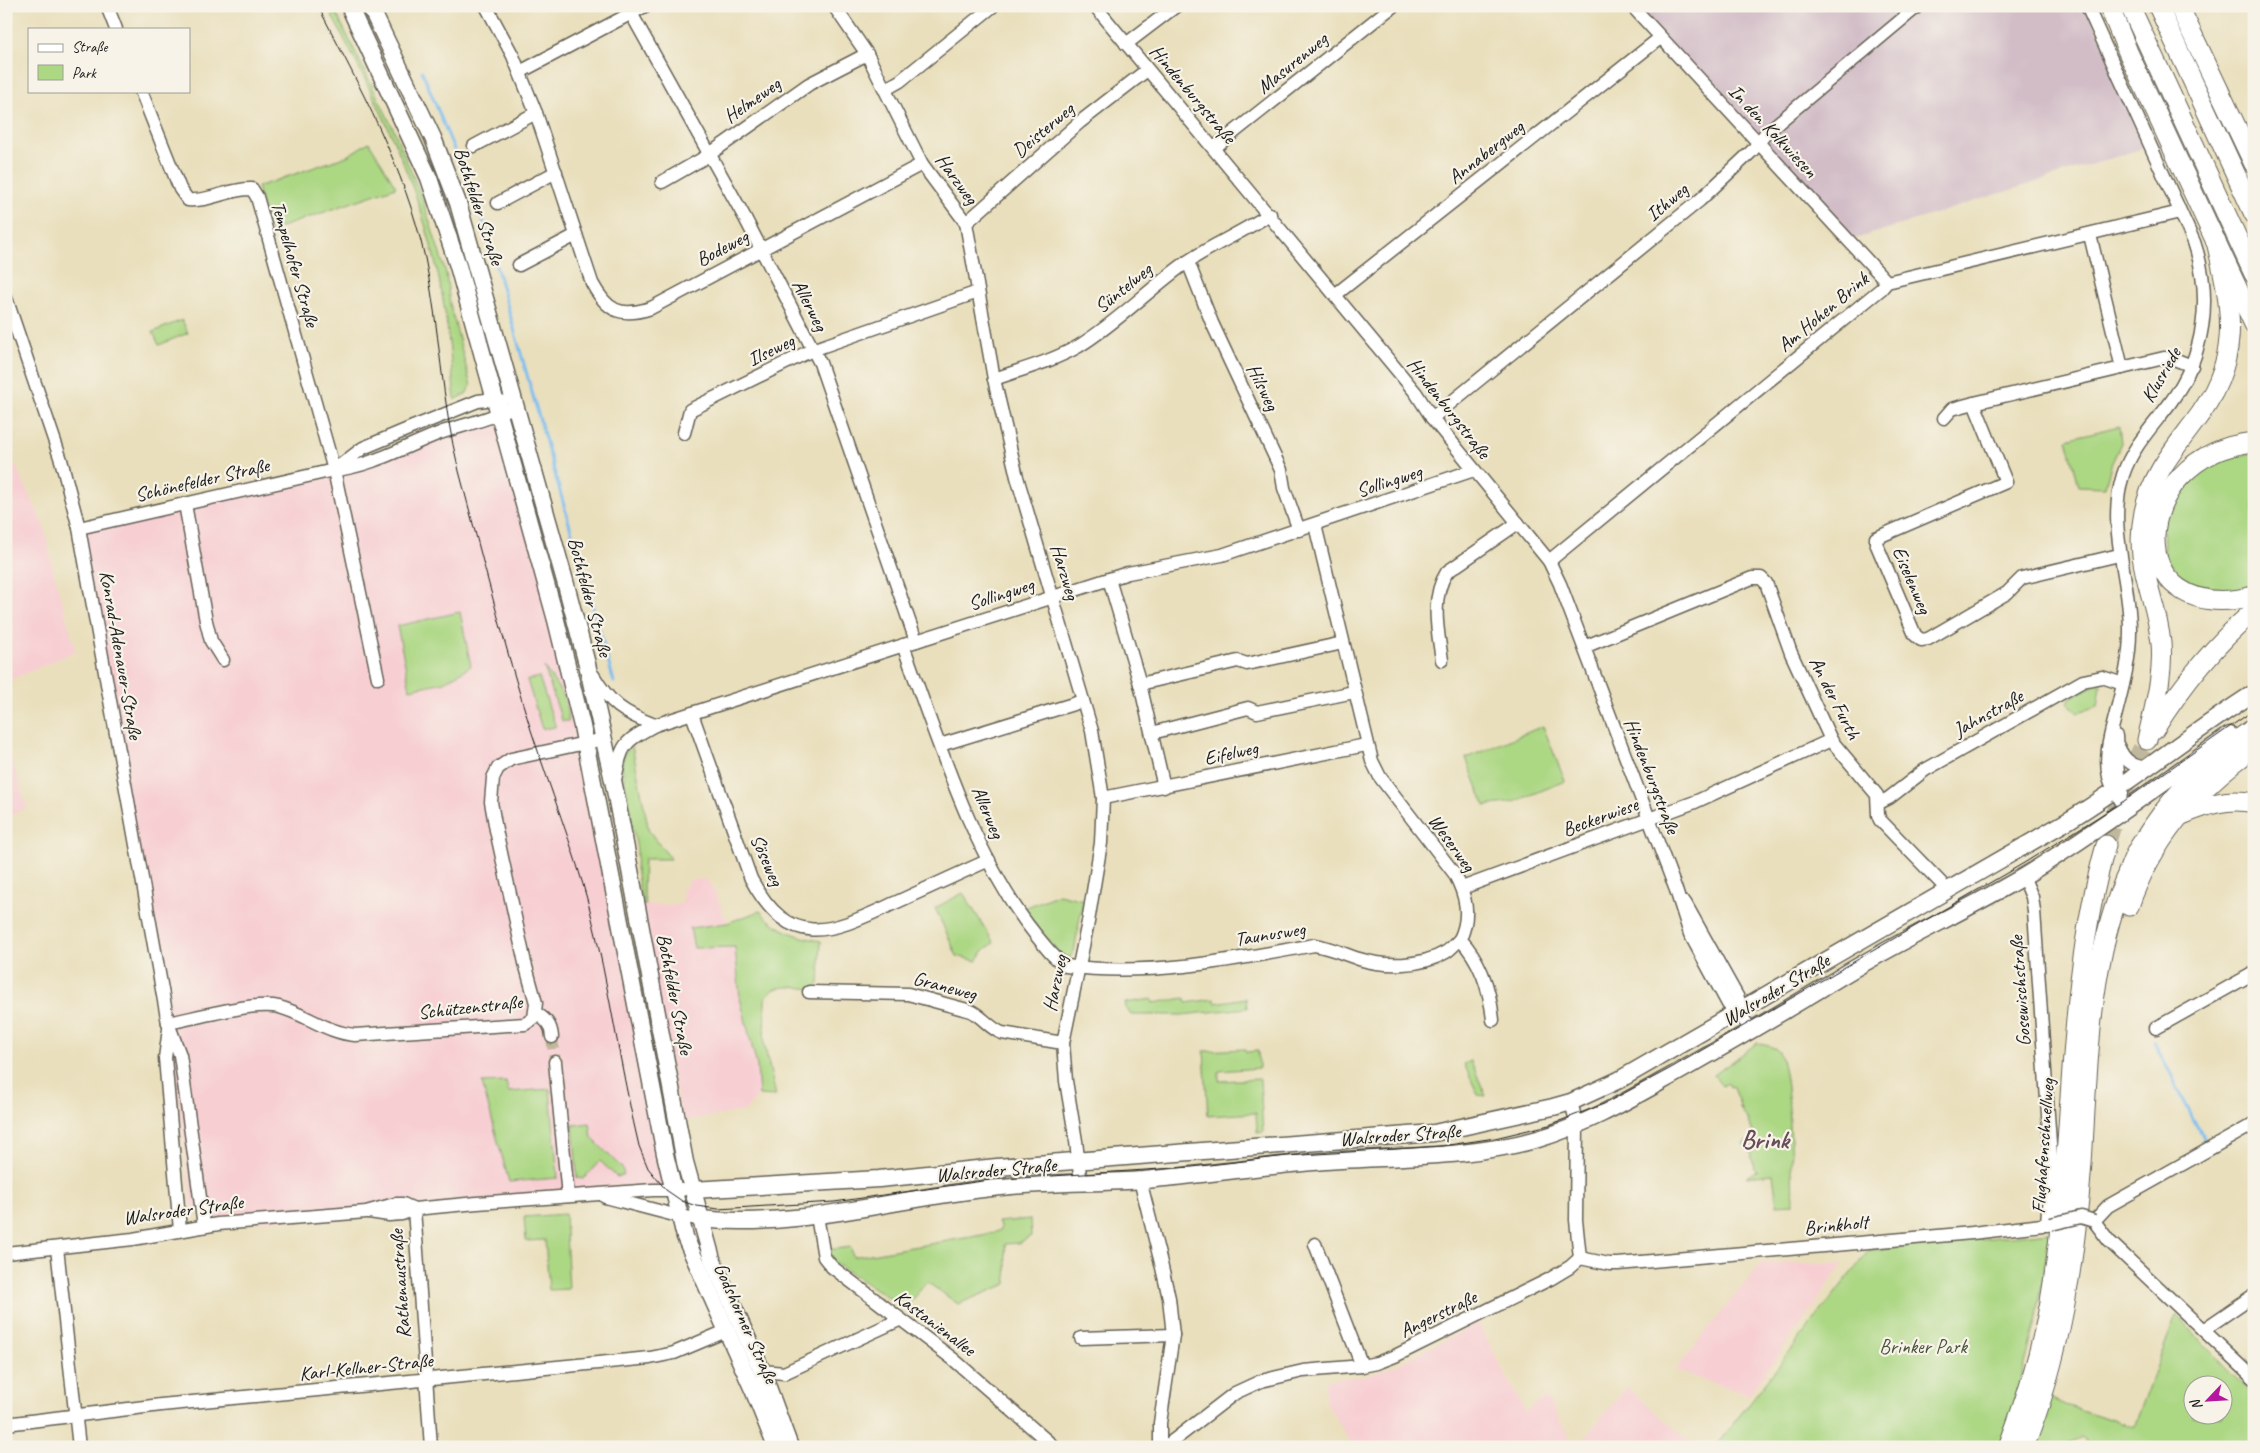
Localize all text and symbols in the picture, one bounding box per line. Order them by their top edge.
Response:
street label: Masurenweg [1251,26,1334,99]
legend [28,28,190,92]
text: Straße [72,38,108,57]
street label: Hindenburgstraße [1144,39,1243,150]
text: Park [72,64,97,83]
street label: Helmeweg [719,71,786,129]
street label: In den Kolkwiesen [1723,79,1824,184]
street label: Deisterweg [1007,96,1080,163]
street label: Annabergweg [1443,114,1530,190]
street label: Bothfelder Straße [448,144,510,269]
street label: Harzweg [930,148,985,210]
street label: Ithweg [1641,176,1694,227]
street label: Tempelhofer Straße [265,198,325,331]
street label: Bodeweg [692,223,754,272]
street label: Süntelweg [1089,256,1158,319]
street label: Am Hohen Brink [1772,266,1875,357]
street label: Allerweg [787,275,834,337]
street label: Ilseweg [743,328,799,372]
street label: Klusriede [2135,342,2187,407]
street label: Hindenburgstraße [1402,352,1497,465]
street label: Hilsweg [1241,359,1285,415]
street label: Schönefelder Straße [133,452,273,508]
street label: Sollingweg [1353,458,1427,503]
street label: Bothfelder Straße [562,535,618,661]
street label: Harzweg [1045,541,1086,604]
street label: Eiselenweg [1887,543,1938,619]
street label: Konrad-Adenauer-Straße [94,569,148,743]
street label: Sollingweg [965,571,1039,616]
street label: An der Furth [1804,652,1867,744]
street label: Jahnstraße [1948,683,2029,743]
street label: Hindenburgstraße [1619,715,1686,839]
street label: Eifelweg [1202,735,1261,771]
street label: Allerweg [966,782,1011,844]
street label: Beckerwiese [1559,791,1643,842]
street label: Weserweg [1423,809,1482,878]
street label: Söseweg [745,830,790,892]
street label: Taunusweg [1233,916,1308,952]
street label: Bothfelder Straße [651,932,699,1058]
street label: Gosewischstraße [2004,933,2036,1047]
street label: Walsroder Straße [1718,947,1835,1032]
street label: Harzweg [1037,951,1073,1014]
street label: Graneweg [910,966,981,1007]
street label: Schützenstraße [417,989,525,1025]
street label: Flughafenschnellweg [2026,1077,2060,1214]
street label: Walsroder Straße [1339,1118,1463,1152]
district label: Brink [1741,1124,1792,1156]
street label: Walsroder Straße [935,1152,1059,1188]
street label: Walsroder Straße [122,1189,246,1231]
street label: Brinkholt [1803,1209,1873,1241]
street label: Rathenaustraße [384,1227,416,1339]
street label: Godshorner Straße [708,1259,784,1389]
street label: Kastanienallee [889,1284,982,1363]
street label: Angerstraße [1395,1284,1482,1343]
park label: Brinker Park [1879,1334,1968,1359]
street label: Karl-Kellner-Straße [298,1347,435,1386]
north arrow [2182,1376,2232,1426]
text: N [2186,1396,2206,1413]

